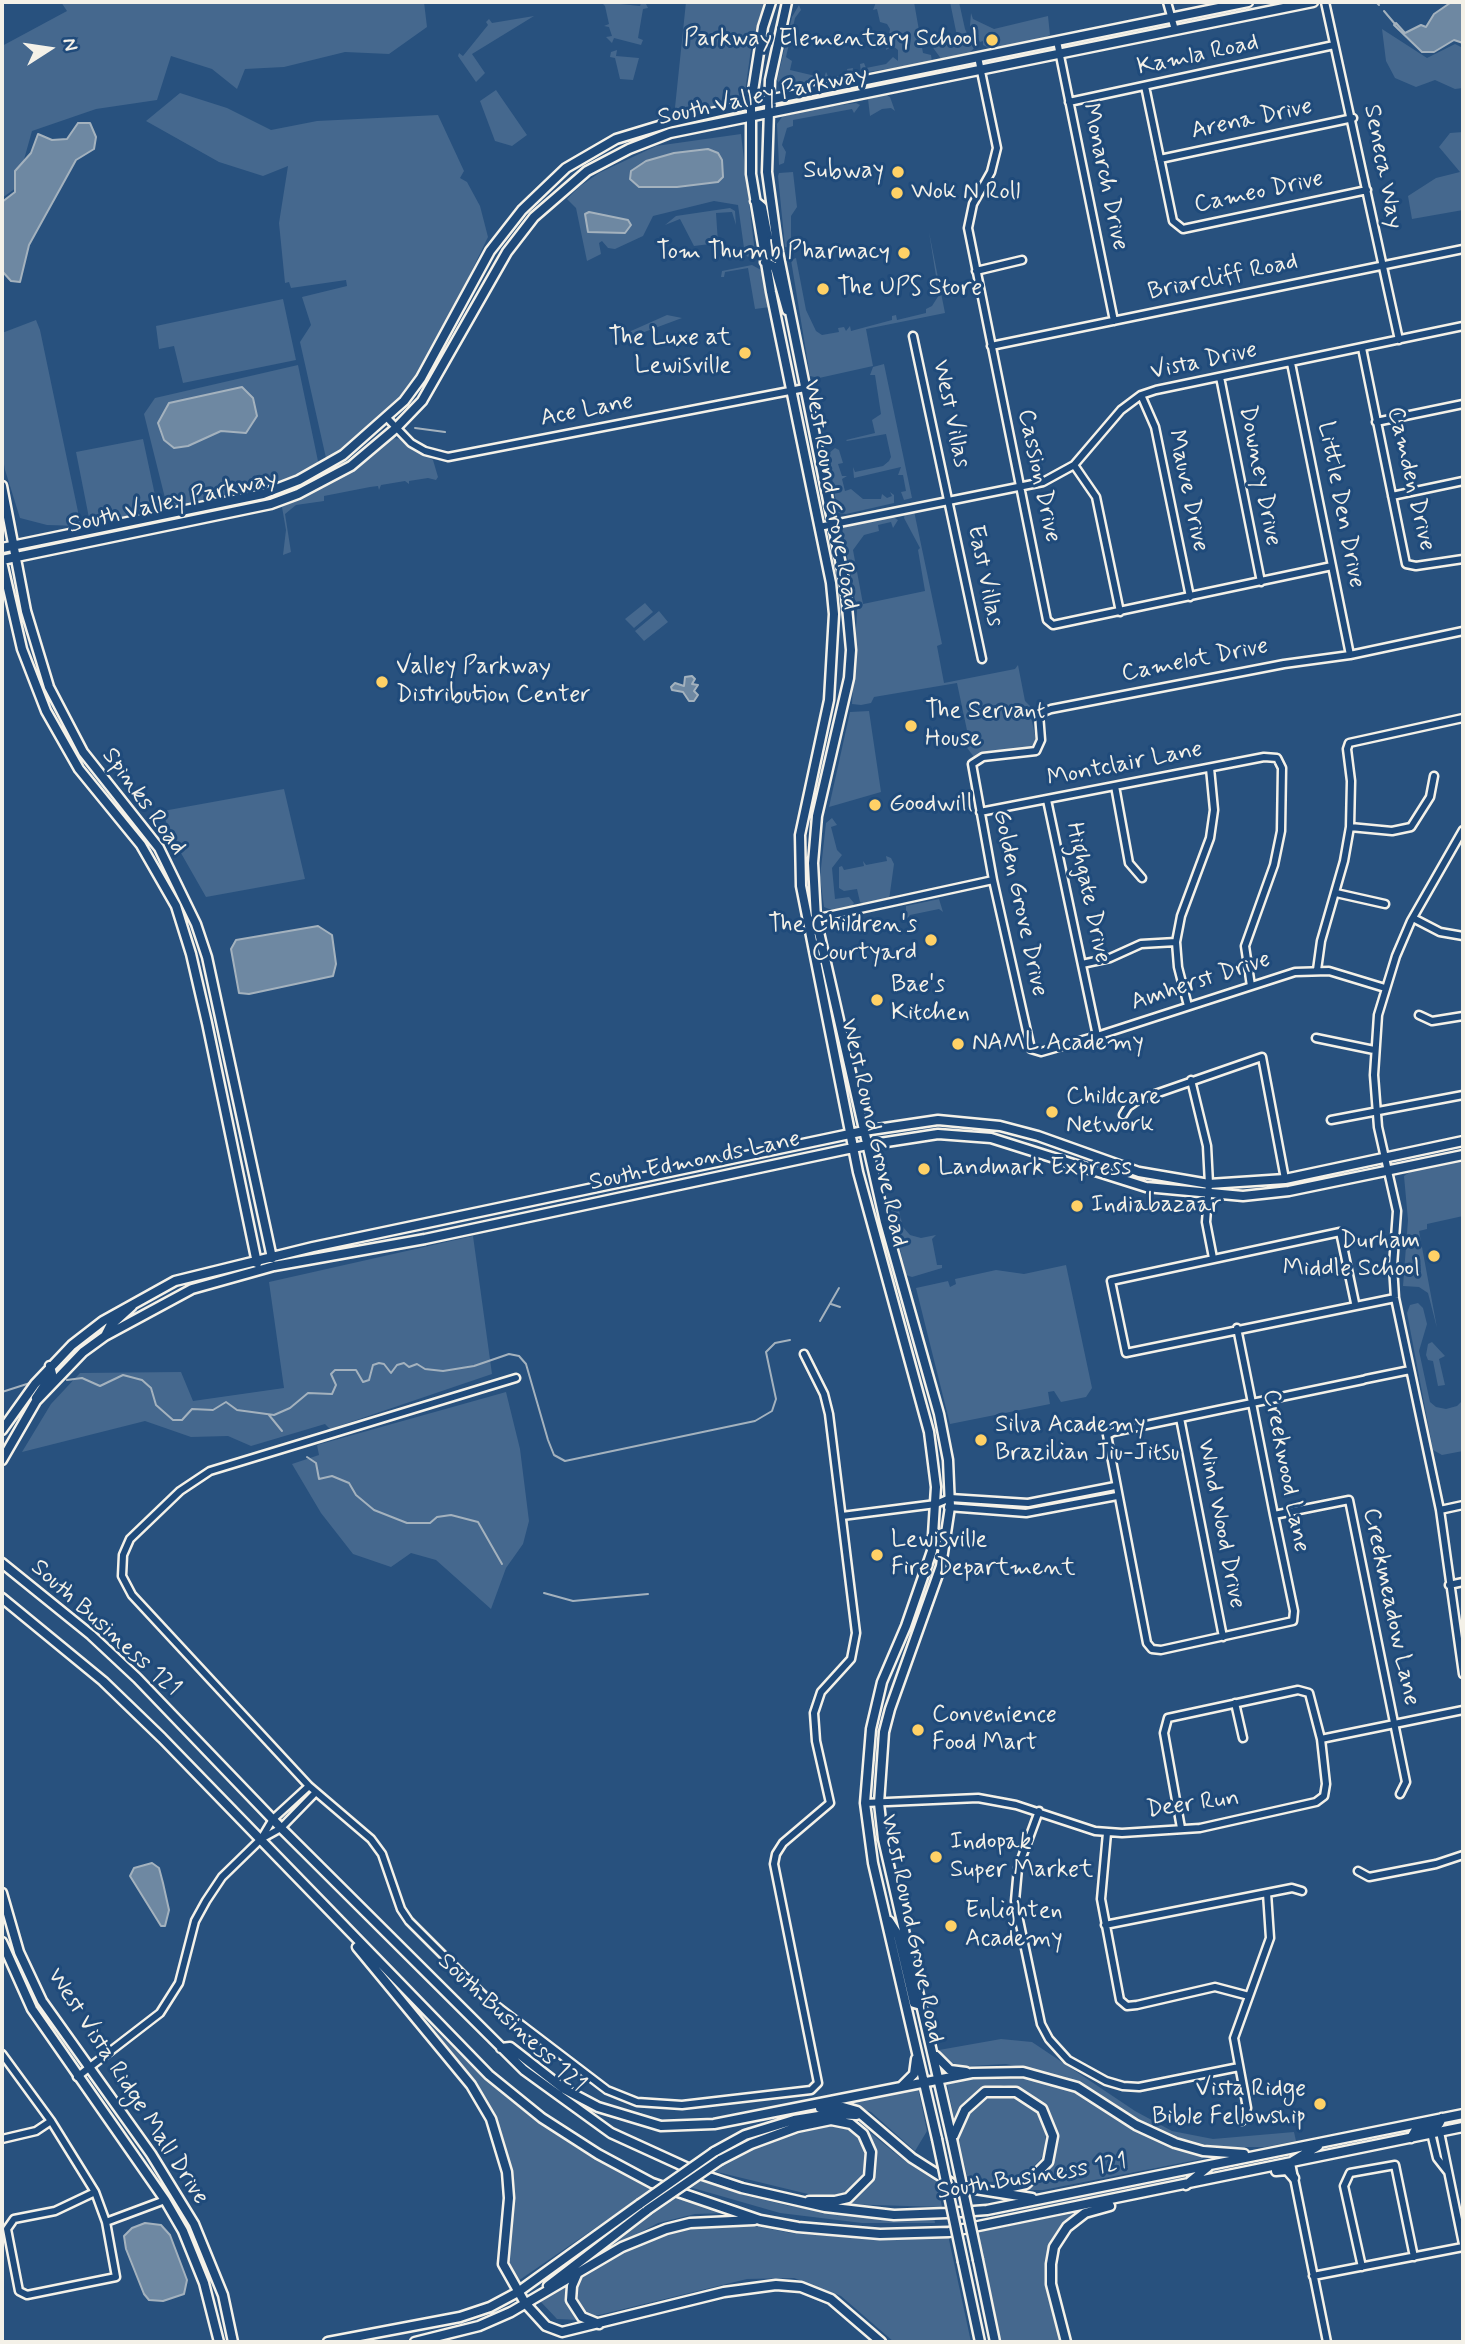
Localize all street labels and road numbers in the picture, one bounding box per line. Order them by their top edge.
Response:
street label: Kamla Road [1135,29,1261,83]
street label: South Valley Parkway [655,61,871,133]
street label: Arena Drive [1189,93,1315,147]
street label: Monarch Drive [1074,101,1134,253]
street label: Seneca Way [1356,102,1408,232]
street label: Cameo Drive [1192,165,1326,221]
street label: Briarcliff Road [1146,248,1300,308]
street label: Vista Drive [1148,337,1260,387]
street label: West Villas [925,357,975,471]
street label: West Round Grove Road [796,378,864,612]
street label: Ace Lane [538,388,636,434]
street label: Downey Drive [1231,403,1287,549]
street label: Camden Drive [1379,404,1441,554]
street label: Cassion Drive [1010,407,1066,545]
street label: Little Den Drive [1310,419,1370,591]
street label: Mauve Drive [1160,427,1214,555]
street label: South Valley Parkway [66,465,280,541]
street label: East Villas [959,523,1009,629]
street label: Camelot Drive [1119,633,1271,689]
street label: Montclair Lane [1045,736,1205,794]
street label: Spinks Road [94,743,192,861]
street label: Golden Grove Drive [985,807,1053,999]
street label: Highgate Drive [1058,820,1116,966]
street label: Amherst Drive [1128,946,1274,1018]
street label: West Round Grove Road [833,1016,913,1250]
street label: South Edmonds Lane [587,1126,803,1198]
street label: Creekwood Lane [1255,1387,1315,1555]
street label: Wind Wood Drive [1189,1437,1251,1611]
street label: Creekmeadow Lane [1355,1505,1425,1709]
street label: South Business 121 [24,1554,186,1704]
street label: Deer Run [1145,1784,1241,1826]
street label: West Round Grove Road [873,1812,949,2046]
street label: South Business 121 [431,1948,591,2100]
street label: West Vista Ridge Mall Drive [40,1963,214,2211]
street label: South Business 121 [935,2149,1129,2207]

